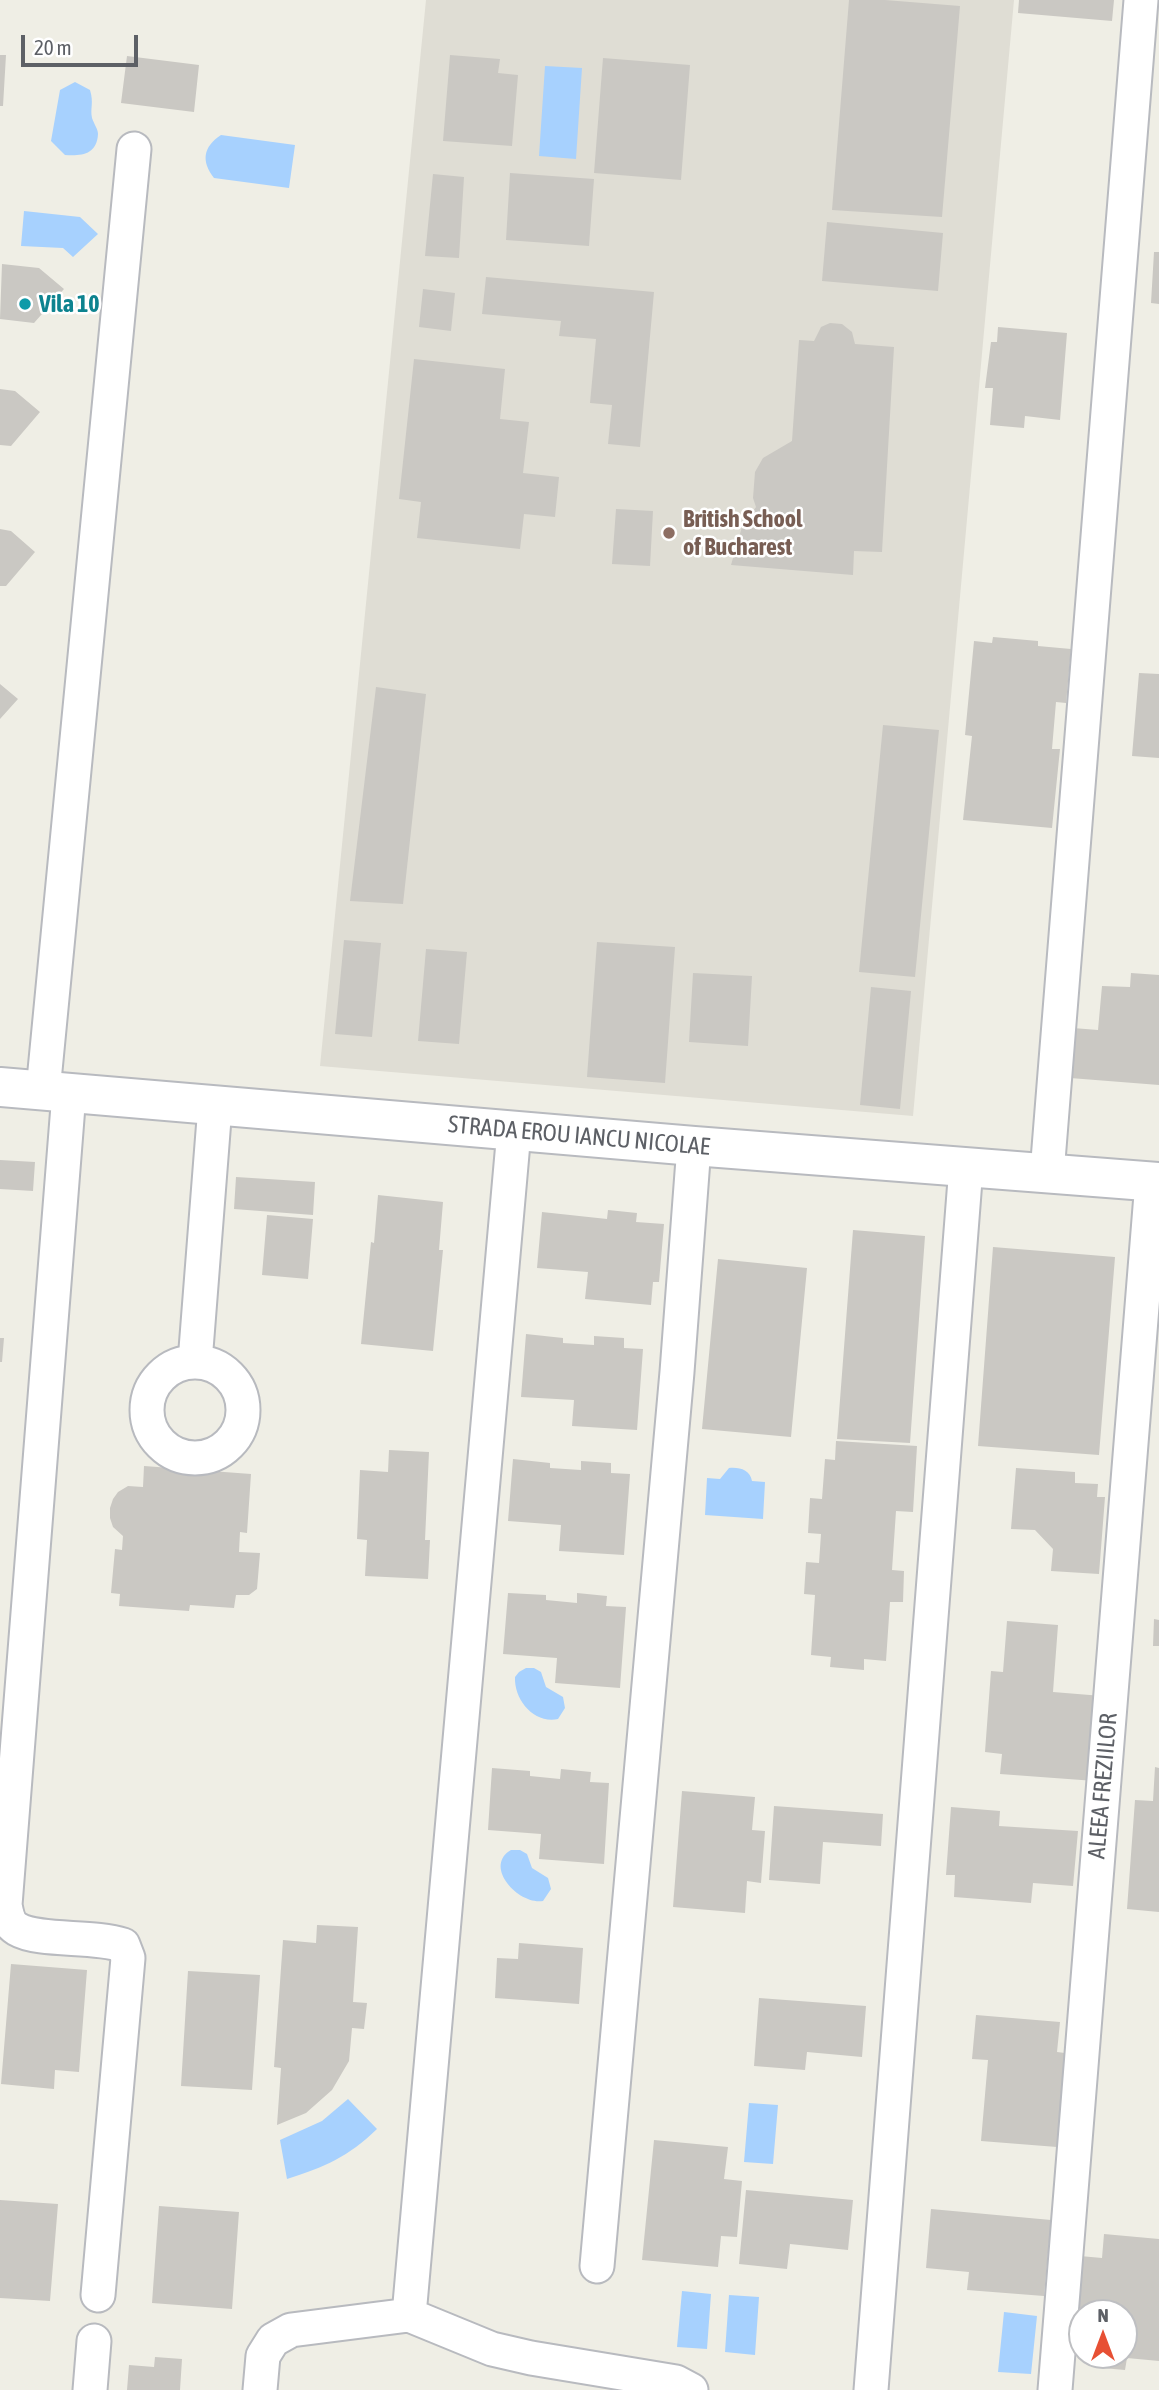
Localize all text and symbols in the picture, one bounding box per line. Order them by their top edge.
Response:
scale bar [24,21,142,65]
text: 20 m [34,35,72,59]
place label: Vila 10 [39,290,100,318]
marker: Vila 10 [17,296,33,312]
place label: British School of Bucharest [683,505,802,561]
marker: British School of Bucharest [661,525,677,541]
street label: STRADA EROU IANCU NICOLAE [447,1110,711,1162]
street label: ALEEA FREZIILOR [1082,1712,1124,1860]
north arrow [1068,2299,1138,2369]
text: N [1097,2304,1109,2326]

